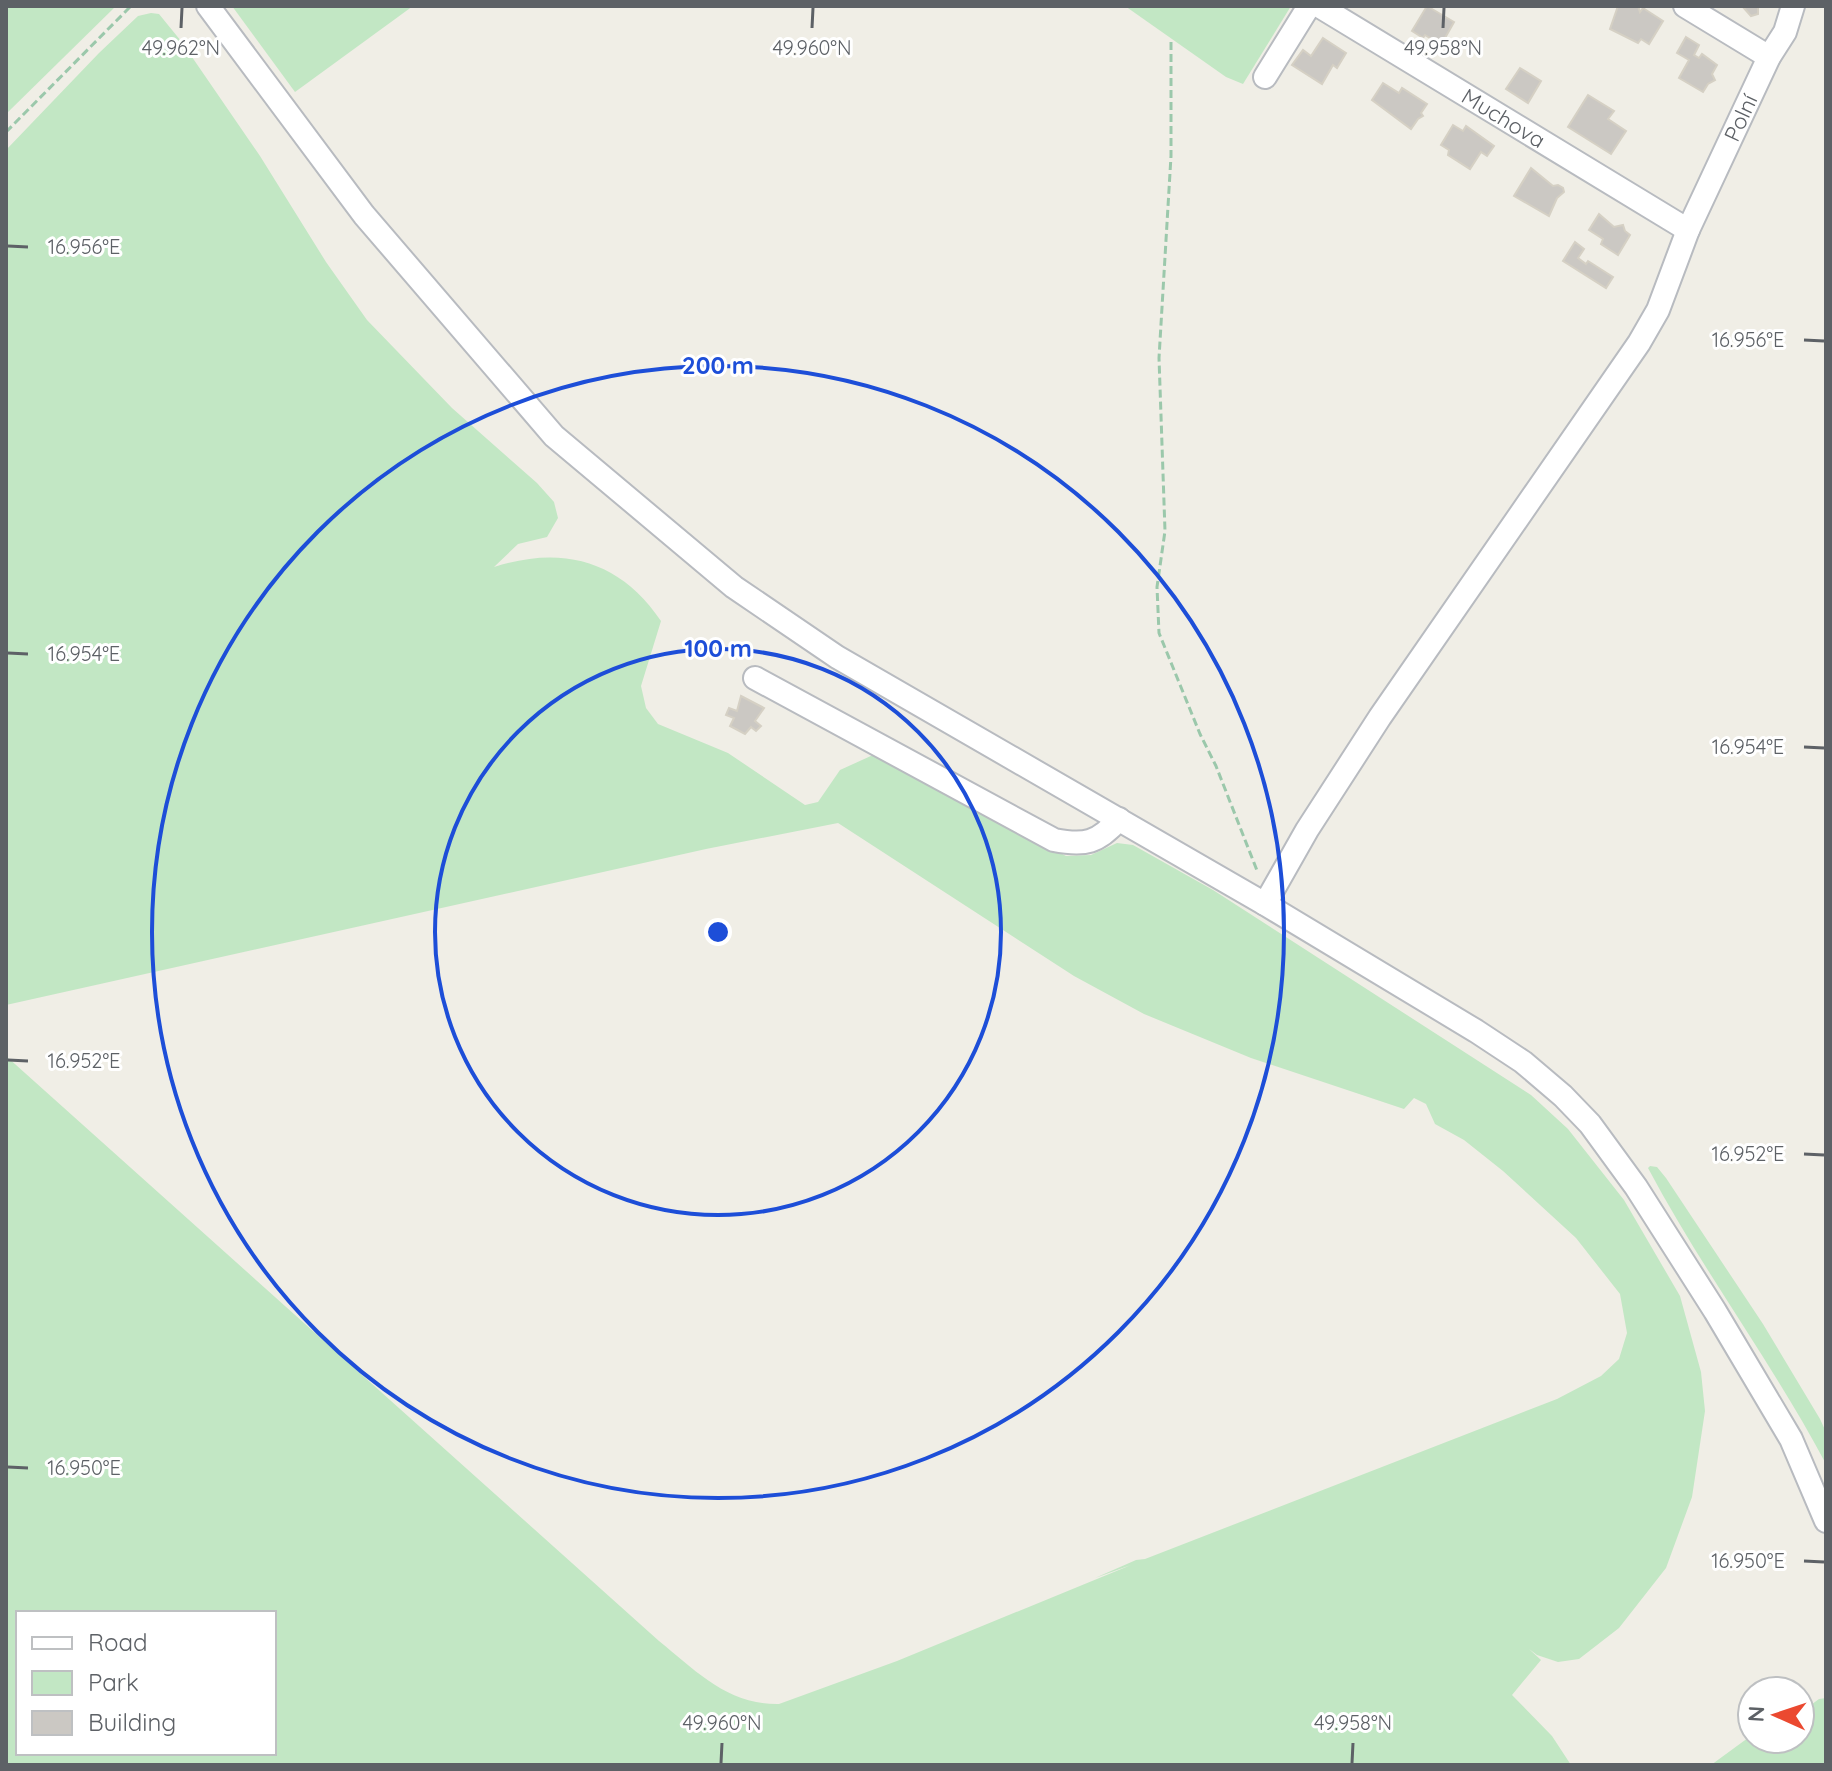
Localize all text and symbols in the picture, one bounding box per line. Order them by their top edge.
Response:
text: 49.962°N [142,35,220,60]
text: 49.960°N [772,35,852,60]
text: 49.958°N [1404,35,1482,60]
street label: Muchova [1457,82,1551,154]
street label: Polní [1718,90,1764,146]
text: 16.956°E [48,234,120,259]
text: 16.956°E [1712,327,1784,352]
text: 200 m [682,350,754,380]
text: 100 m [684,633,752,663]
text: 16.954°E [48,641,120,666]
text: 16.954°E [1712,734,1784,759]
centre of rings [704,918,732,946]
text: 16.952°E [48,1048,120,1073]
text: 16.952°E [1712,1141,1784,1166]
text: 16.950°E [47,1455,121,1480]
text: 16.950°E [1711,1548,1785,1573]
legend [16,1611,276,1755]
text: Road [88,1627,148,1657]
text: Park [88,1667,139,1697]
north arrow [1736,1675,1816,1755]
text: N [1742,1705,1770,1723]
text: Building [88,1707,176,1737]
text: 49.960°N [682,1710,762,1735]
text: 49.958°N [1314,1710,1392,1735]

